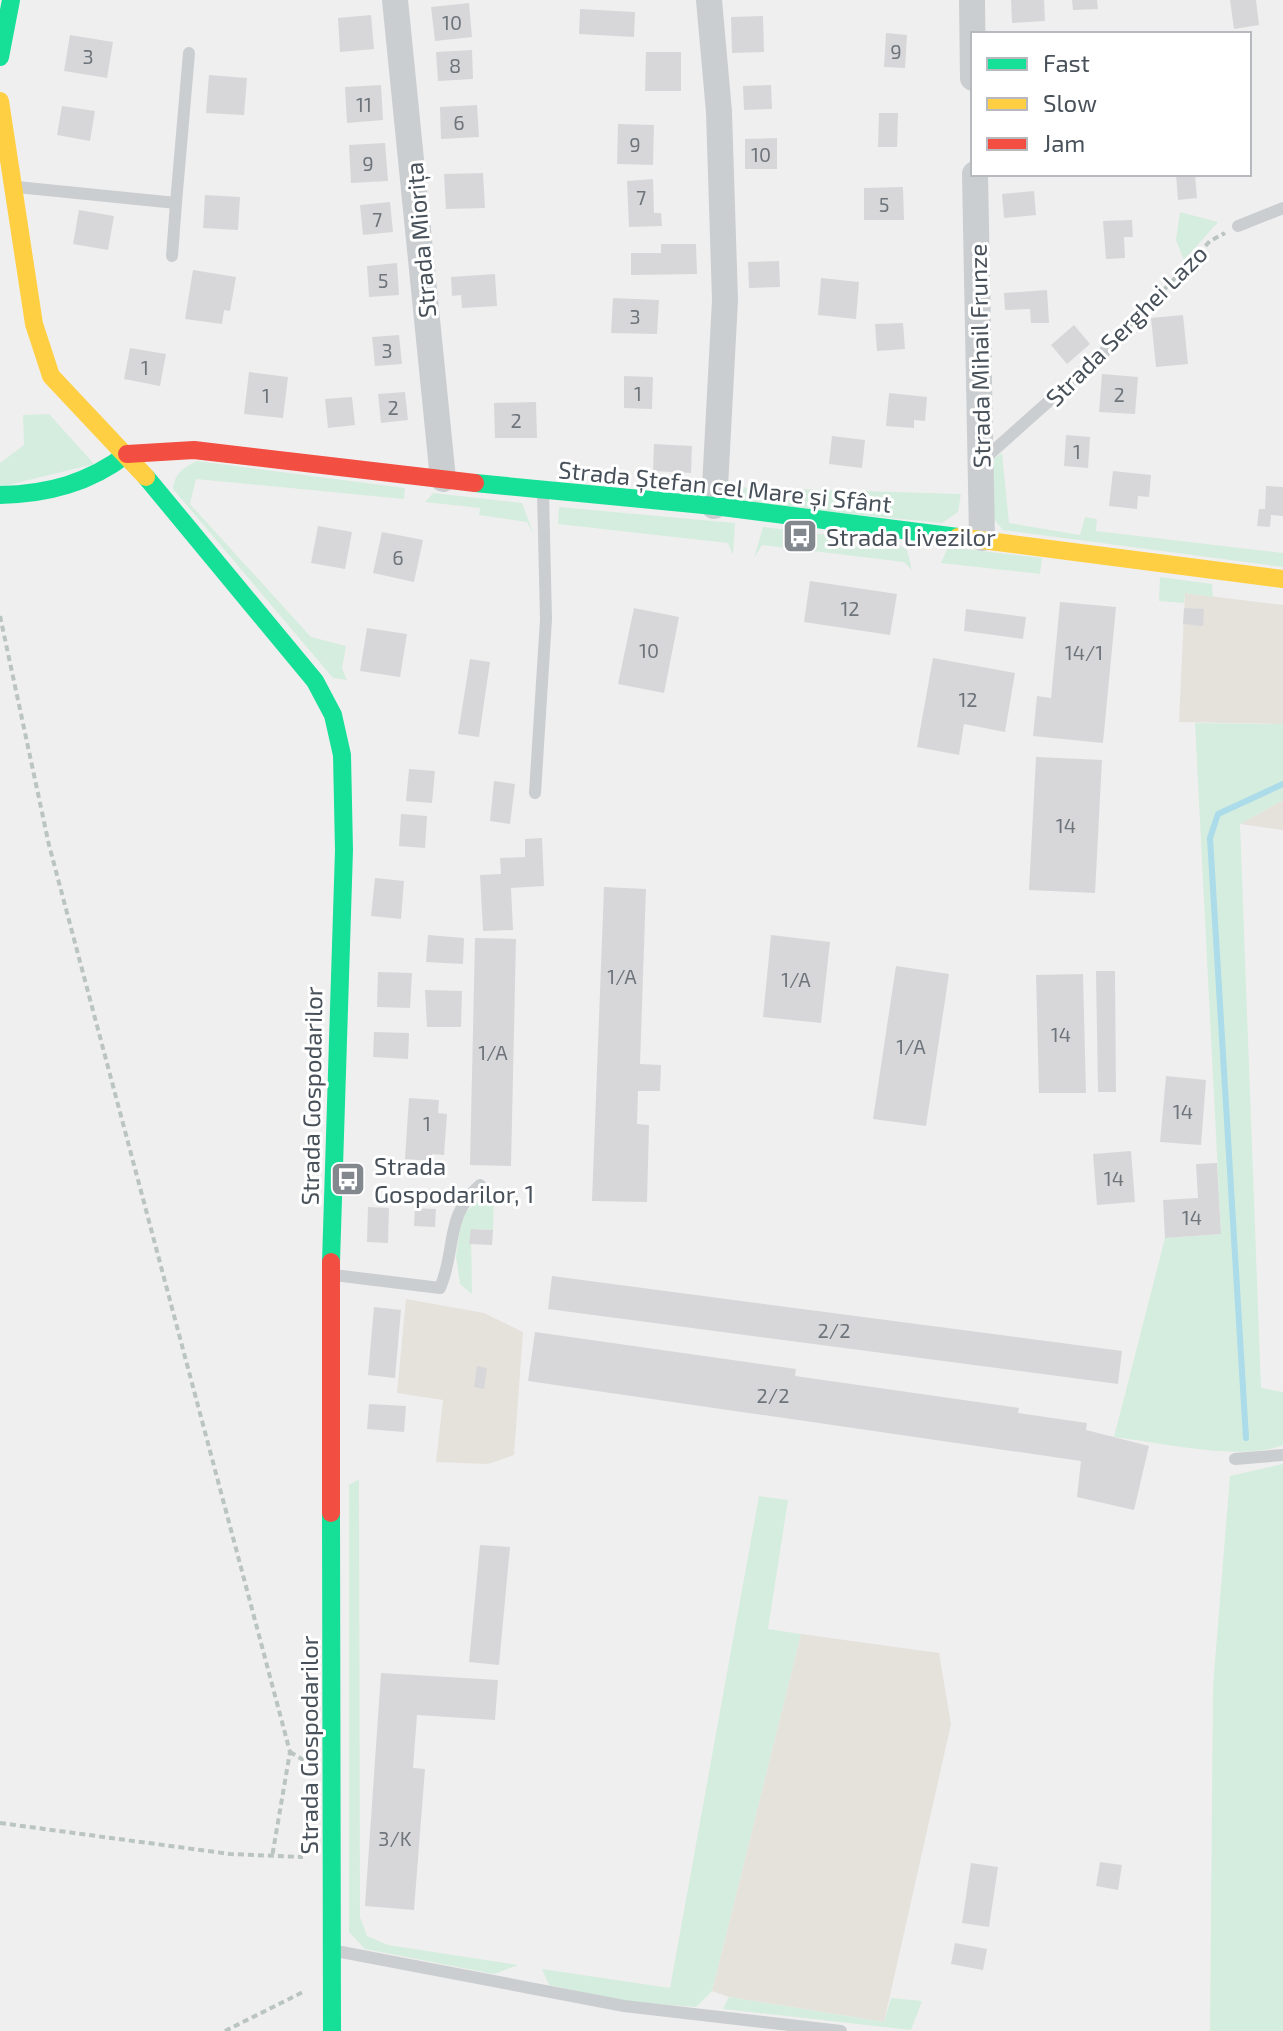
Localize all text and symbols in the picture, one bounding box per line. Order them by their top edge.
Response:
house number: 10 [442,10,462,34]
legend [971,32,1251,176]
house number: 9 [890,39,902,63]
house number: 3 [82,44,94,68]
text: Fast [1043,48,1090,77]
house number: 8 [449,53,461,77]
text: Slow [1043,88,1097,117]
house number: 11 [356,92,372,116]
house number: 6 [453,110,465,134]
text: Jam [1043,128,1085,157]
house number: 9 [629,132,641,156]
house number: 10 [751,142,771,166]
house number: 9 [362,151,374,175]
street label: Strada Miorița [399,161,443,319]
house number: 7 [636,185,646,209]
house number: 5 [879,192,889,216]
house number: 7 [372,207,382,231]
street label: Strada Serghei Lazo [1039,238,1213,412]
street label: Strada Mihail Frunze [963,244,995,468]
house number: 5 [378,268,388,292]
house number: 3 [629,304,641,328]
house number: 3 [381,338,393,362]
house number: 1 [141,355,149,379]
house number: 1 [634,381,642,405]
house number: 2 [1113,382,1125,406]
house number: 1 [262,383,270,407]
house number: 2 [387,395,399,419]
house number: 2 [510,408,522,432]
house number: 1 [1073,439,1081,463]
street label: Strada Ștefan cel Mare și Sfânt [557,454,893,520]
bus stop icon: Strada Livezilor [781,517,819,555]
place label: Strada Livezilor [826,522,996,551]
house number: 6 [392,545,404,569]
house number: 12 [840,596,860,620]
house number: 10 [639,638,659,662]
house number: 14/1 [1065,640,1103,664]
house number: 12 [958,687,978,711]
house number: 14 [1056,813,1076,837]
house number: 1/A [607,964,637,988]
house number: 1/A [781,967,811,991]
street label: Strada Gospodarilor [295,986,327,1206]
house number: 14 [1051,1022,1071,1046]
house number: 1/A [896,1034,926,1058]
house number: 1/A [478,1040,508,1064]
house number: 14 [1173,1099,1193,1123]
house number: 1 [423,1111,431,1135]
place label: Strada Gospodarilor, 1 [374,1151,534,1208]
bus stop icon: Strada Gospodarilor, 1 [329,1160,367,1198]
house number: 14 [1104,1166,1124,1190]
house number: 14 [1182,1205,1202,1229]
house number: 2/2 [818,1318,850,1342]
house number: 2/2 [757,1383,789,1407]
street label: Strada Gospodarilor [294,1635,323,1854]
house number: 3/K [378,1826,412,1850]

